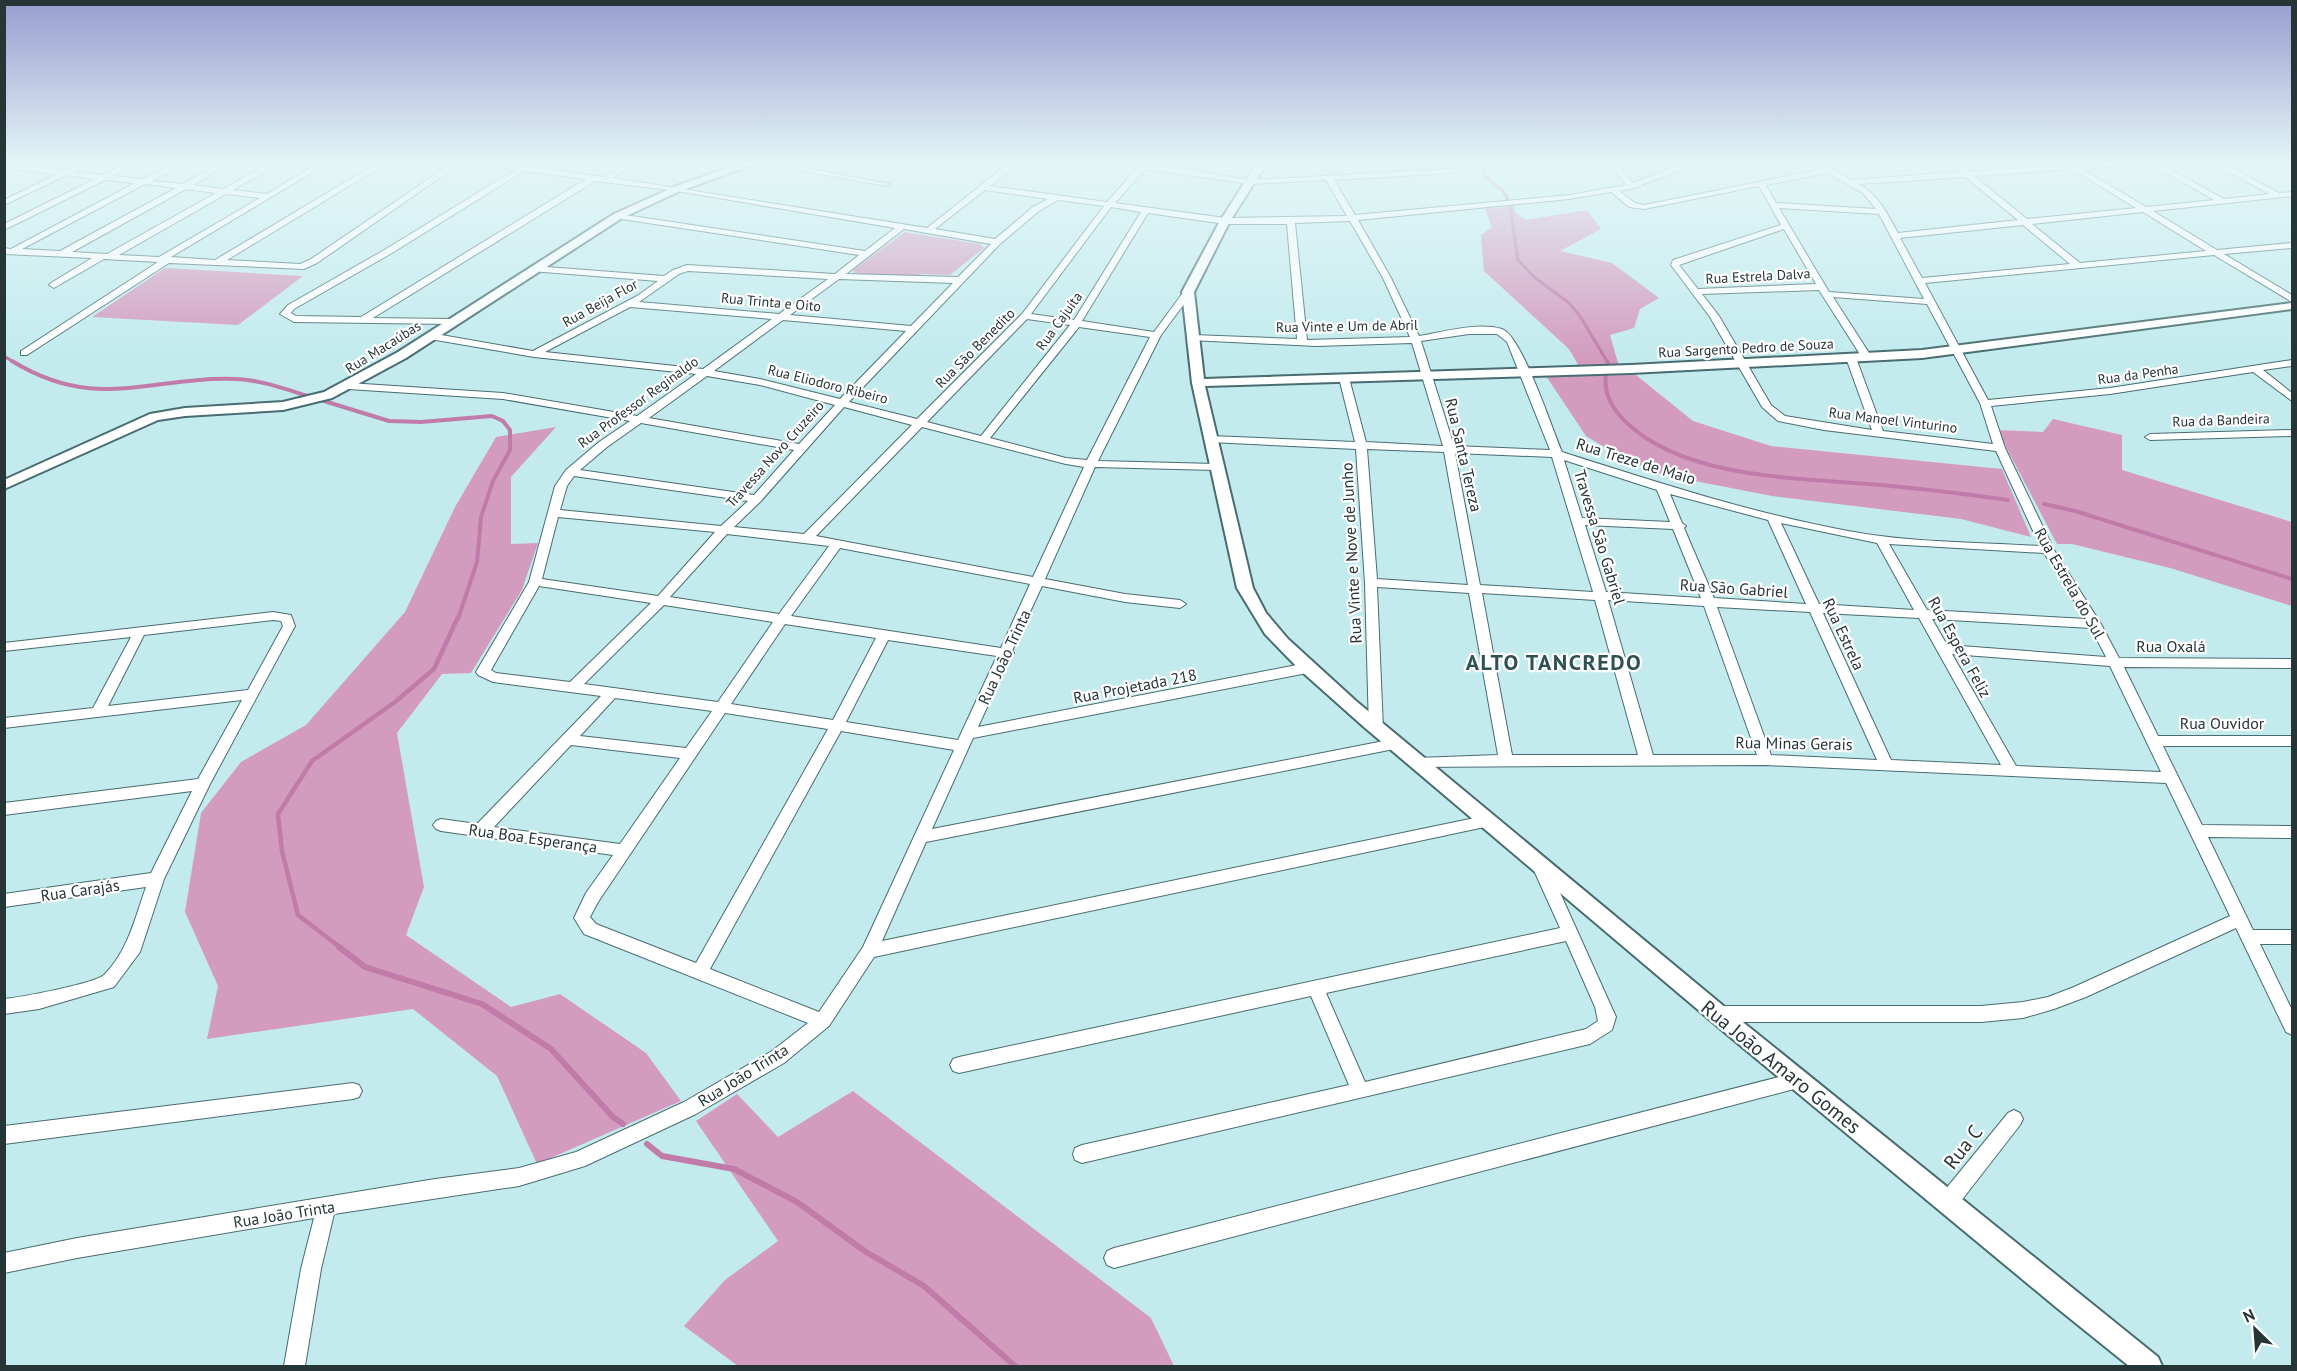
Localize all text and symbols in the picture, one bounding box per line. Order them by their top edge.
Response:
street label: Rua Estrela Dalva [1705,264,1811,288]
street label: Rua Beija Flor [559,275,641,331]
street label: Rua Cajuíta [1032,288,1086,354]
street label: Rua Trinta e Oito [720,289,822,315]
street label: Rua São Benedito [931,304,1019,392]
street label: Rua Vinte e Um de Abril [1276,316,1418,336]
street label: Rua Macaúbas [342,317,424,377]
street label: Rua Sargento Pedro de Souza [1658,334,1834,362]
street label: Rua Professor Reginaldo [574,352,702,452]
street label: Rua da Penha [2096,359,2180,389]
street label: Rua Eliodoro Ribeiro [766,360,890,408]
street label: Rua Santa Tereza [1441,396,1487,514]
street label: Travessa Novo Cruzeiro [722,397,828,511]
street label: Rua Manoel Vinturino [1828,403,1958,437]
street label: Rua da Bandeira [2172,409,2270,431]
street label: Rua Treze de Maio [1574,433,1698,489]
street label: Rua Vinte e Nove de Junho [1336,462,1366,644]
street label: Travessa São Gabriel [1570,467,1630,607]
street label: Rua Estrela do Sul [2030,524,2110,642]
street label: Rua São Gabriel [1679,574,1789,602]
street label: Rua Espera Feliz [1924,593,1996,701]
street label: Rua Estrela [1819,595,1869,673]
street label: Rua João Trinta [973,606,1035,708]
street label: Rua Oxalá [2136,636,2206,656]
district label: ALTO TANCREDO [1466,648,1642,676]
street label: Rua Projetada 218 [1072,664,1198,708]
street label: Rua Ouvidor [2180,713,2265,733]
street label: Rua Minas Gerais [1735,732,1853,754]
street label: Rua Boa Esperança [467,819,599,857]
street label: Rua Carajás [39,875,121,905]
street label: Rua João Amaro Gomes [1696,995,1866,1139]
street label: Rua João Trinta [694,1039,792,1111]
street label: Rua C [1938,1120,1988,1174]
street label: Rua João Trinta [232,1196,336,1232]
north arrow [2225,1299,2285,1359]
text: N [2240,1304,2258,1327]

